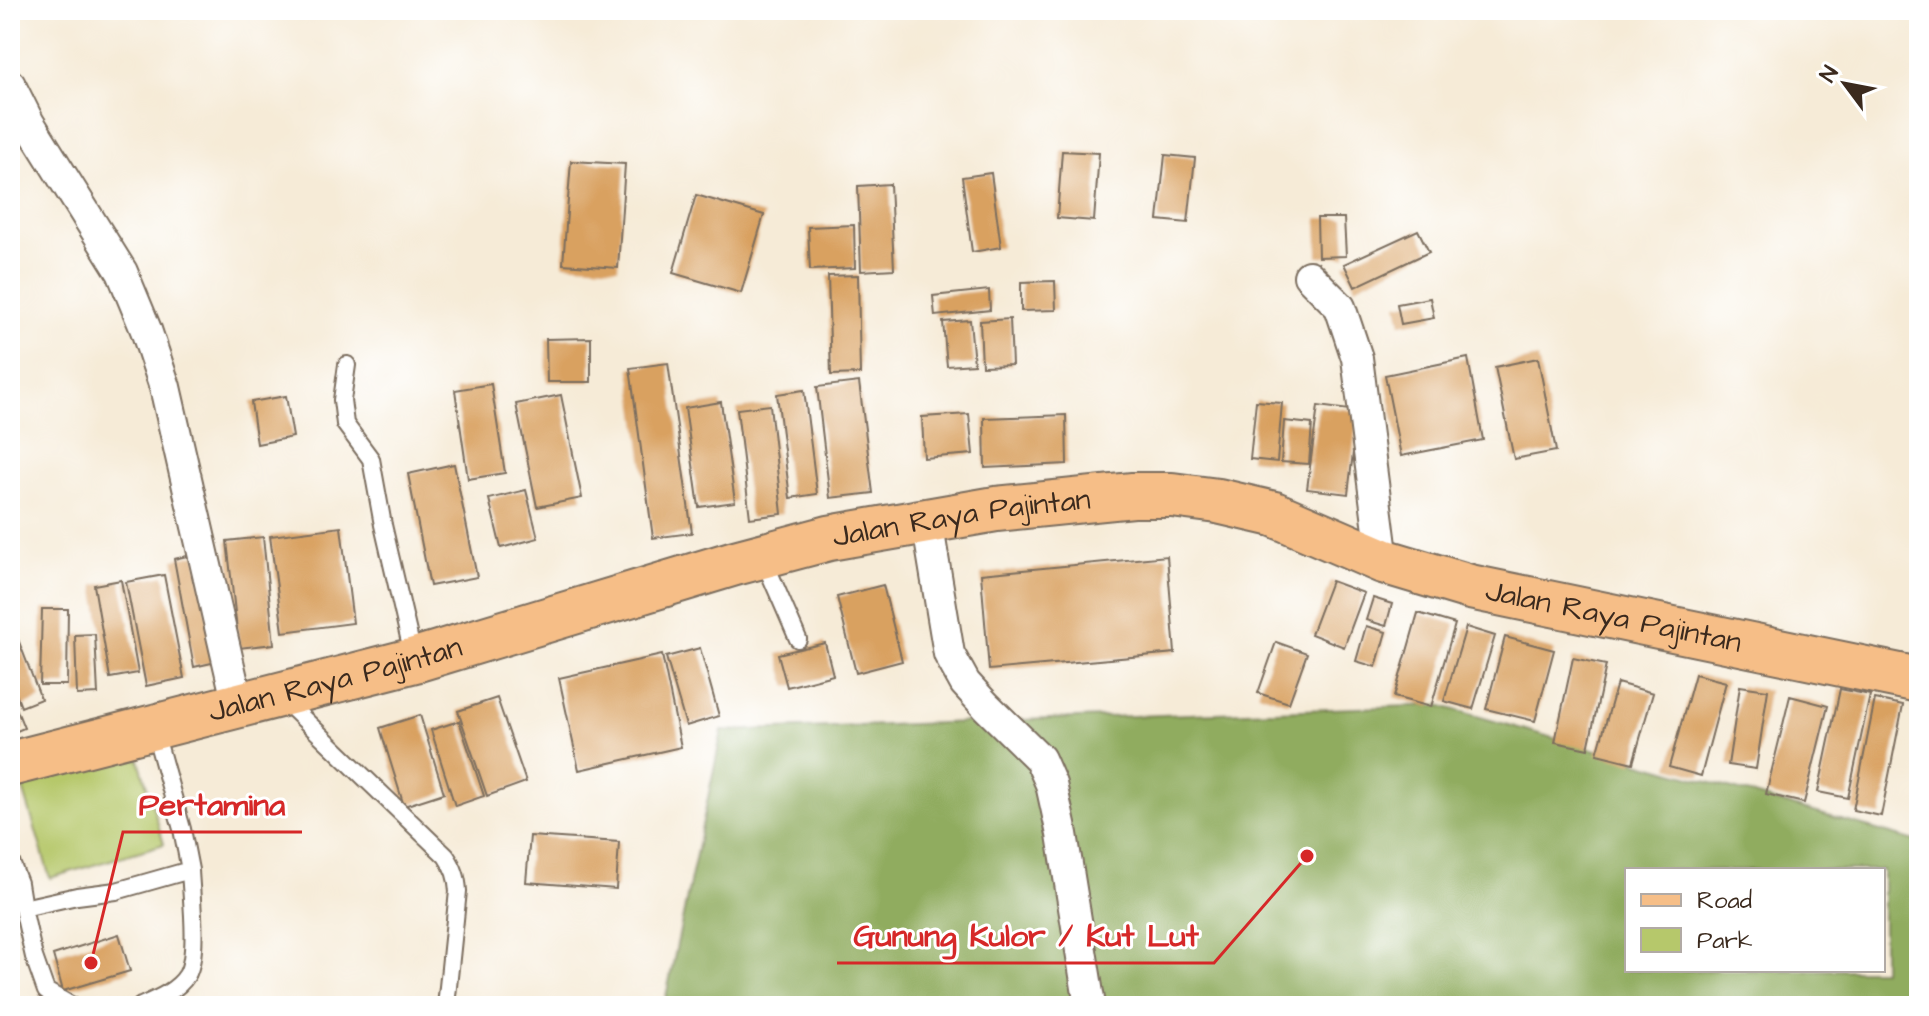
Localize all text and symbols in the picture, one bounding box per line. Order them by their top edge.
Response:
north arrow [1805,44,1885,124]
text: N [1813,60,1846,88]
street label: Jalan Raya Pajintan [829,478,1092,558]
street label: Jalan Raya Pajintan [1482,570,1745,664]
street label: Jalan Raya Pajintan [204,626,467,733]
callout: Pertamina [123,776,302,832]
text: Pertamina [139,783,286,828]
legend [1625,868,1885,972]
text: Road [1697,884,1752,918]
callout: Gunung Kulor / Kut Lut [837,907,1214,963]
text: Gunung Kulor / Kut Lut [853,914,1200,960]
text: Park [1697,924,1753,958]

